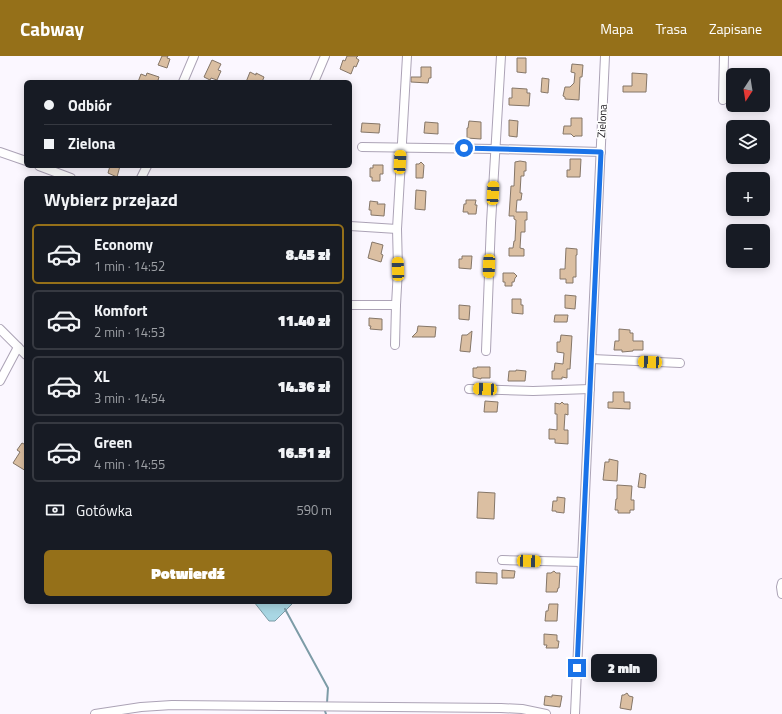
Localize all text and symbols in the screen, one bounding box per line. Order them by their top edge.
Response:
text: Cabway [20,14,84,43]
text: Mapa [600,18,633,39]
text: Trasa [655,18,687,39]
text: Zapisane [709,18,762,39]
north arrow [726,68,770,112]
map controls [726,68,770,268]
text: Odbiór [68,94,112,117]
street label: Zielona [593,103,611,138]
button: layers [726,120,770,164]
text: Zielona [68,132,116,155]
route start [455,139,473,157]
car [393,150,407,174]
button: + [726,172,770,216]
car [486,181,500,205]
text: Wybierz przejazd [44,186,178,213]
button: − [726,224,770,268]
text: Economy [94,233,153,256]
icon: car [46,236,82,272]
text: 8.45 zł [286,243,330,266]
car [483,254,495,278]
text: 1 min · 14:52 [94,256,165,276]
car [392,257,404,281]
text: Komfort [94,299,148,322]
icon: car [46,302,82,338]
text: 11.40 zł [277,309,330,332]
text: 2 min · 14:53 [94,322,165,342]
car [638,355,662,369]
text: XL [94,365,110,388]
icon: car [46,368,82,404]
text: 14.36 zł [277,375,330,398]
car [473,382,497,396]
text: 3 min · 14:54 [94,388,165,408]
text: Green [94,431,132,454]
icon: car [46,434,82,470]
text: 16.51 zł [277,441,330,464]
text: 4 min · 14:55 [94,454,165,474]
icon: cash [44,499,66,521]
text: Gotówka [76,499,132,522]
text: 590 m [296,500,332,520]
button: Potwierdź [44,550,332,596]
car [517,555,541,567]
callout: 2 min [591,654,657,682]
text: 2 min [608,658,640,678]
route end [568,659,586,677]

